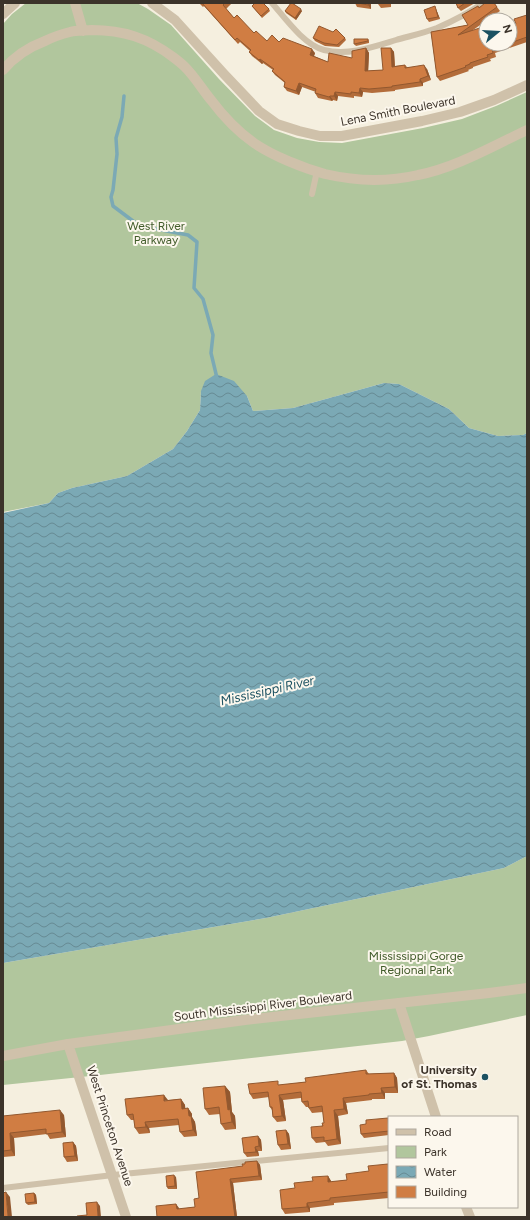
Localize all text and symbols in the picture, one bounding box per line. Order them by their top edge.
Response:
north arrow [478,12,518,52]
text: N [500,23,515,35]
street label: Lena Smith Boulevard [339,93,457,129]
park label: West River Parkway [127,219,185,247]
water label: Mississippi River [219,672,316,709]
park label: Mississippi Gorge Regional Park [369,949,464,977]
street label: South Mississippi River Boulevard [173,988,353,1024]
place label: University of St. Thomas [401,1063,477,1091]
street label: West Princeton Avenue [84,1064,136,1188]
marker: University of St. Thomas [480,1072,490,1082]
legend [388,1116,518,1208]
text: Road [424,1125,452,1139]
text: Park [424,1145,447,1159]
text: Water [424,1165,456,1179]
text: Building [424,1185,467,1199]

